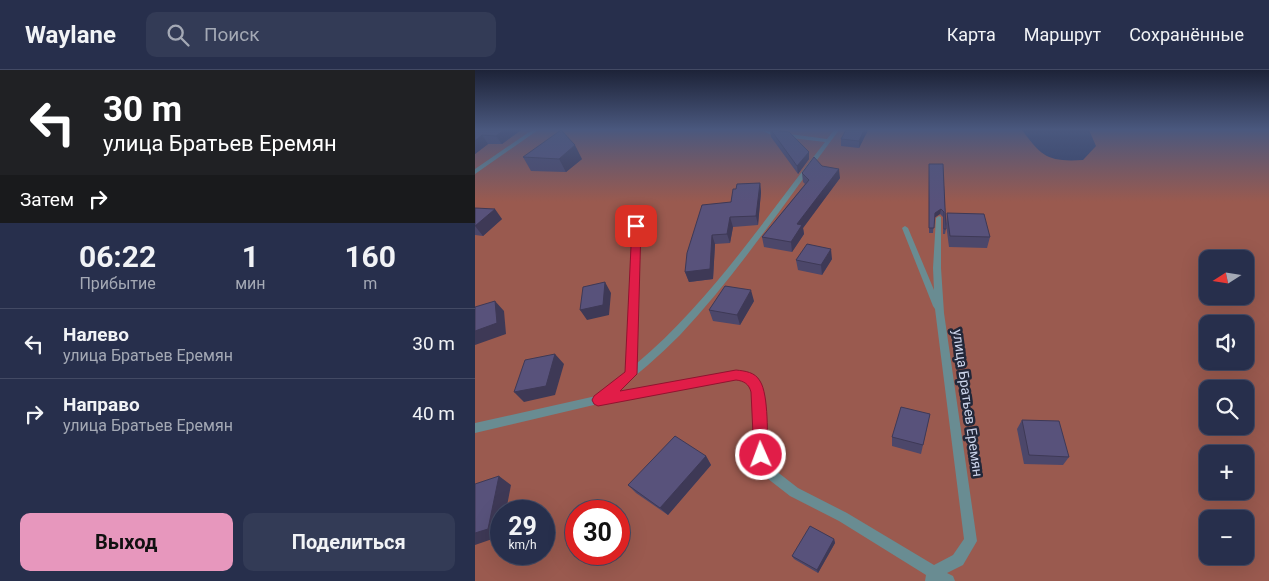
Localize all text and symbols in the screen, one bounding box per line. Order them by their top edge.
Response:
search box [146,12,496,57]
text: Waylane [25,21,116,49]
icon: search [164,21,192,49]
text: Поиск [204,23,260,46]
text: Карта [947,24,996,45]
text: Маршрут [1024,24,1101,45]
text: Сохранённые [1129,24,1244,45]
text: 30 m [103,89,182,130]
icon: left [20,90,85,155]
text: улица Братьев Еремян [103,131,337,156]
icon: right [84,185,112,213]
text: Затем [20,188,74,211]
pin [615,205,657,247]
icon: arrive [622,212,650,240]
text: 06:22 [79,239,156,274]
text: 1 [242,239,259,274]
text: 160 [344,239,396,274]
north arrow [1199,250,1254,305]
map controls [1199,250,1254,565]
text: Прибытие [79,274,156,293]
text: мин [235,274,265,293]
text: m [363,274,377,293]
button: sound [1199,315,1254,370]
text: Налево [63,323,129,346]
street label: улица Братьев Еремян [950,328,986,478]
icon: left [20,330,48,358]
text: 30 m [412,332,455,355]
text: улица Братьев Еремян [63,346,233,365]
button: search [1199,380,1254,435]
text: Направо [63,393,140,416]
icon: right [20,400,48,428]
text: 40 m [412,402,455,425]
text: улица Братьев Еремян [63,416,233,435]
position arrow [734,428,786,480]
button: + [1199,445,1254,500]
speed limit sign: 30 [565,500,630,565]
button: − [1199,510,1254,565]
text: 29 [508,512,537,541]
button: Выход [20,513,233,571]
button: Поделиться [243,513,455,571]
text: km/h [508,538,537,552]

